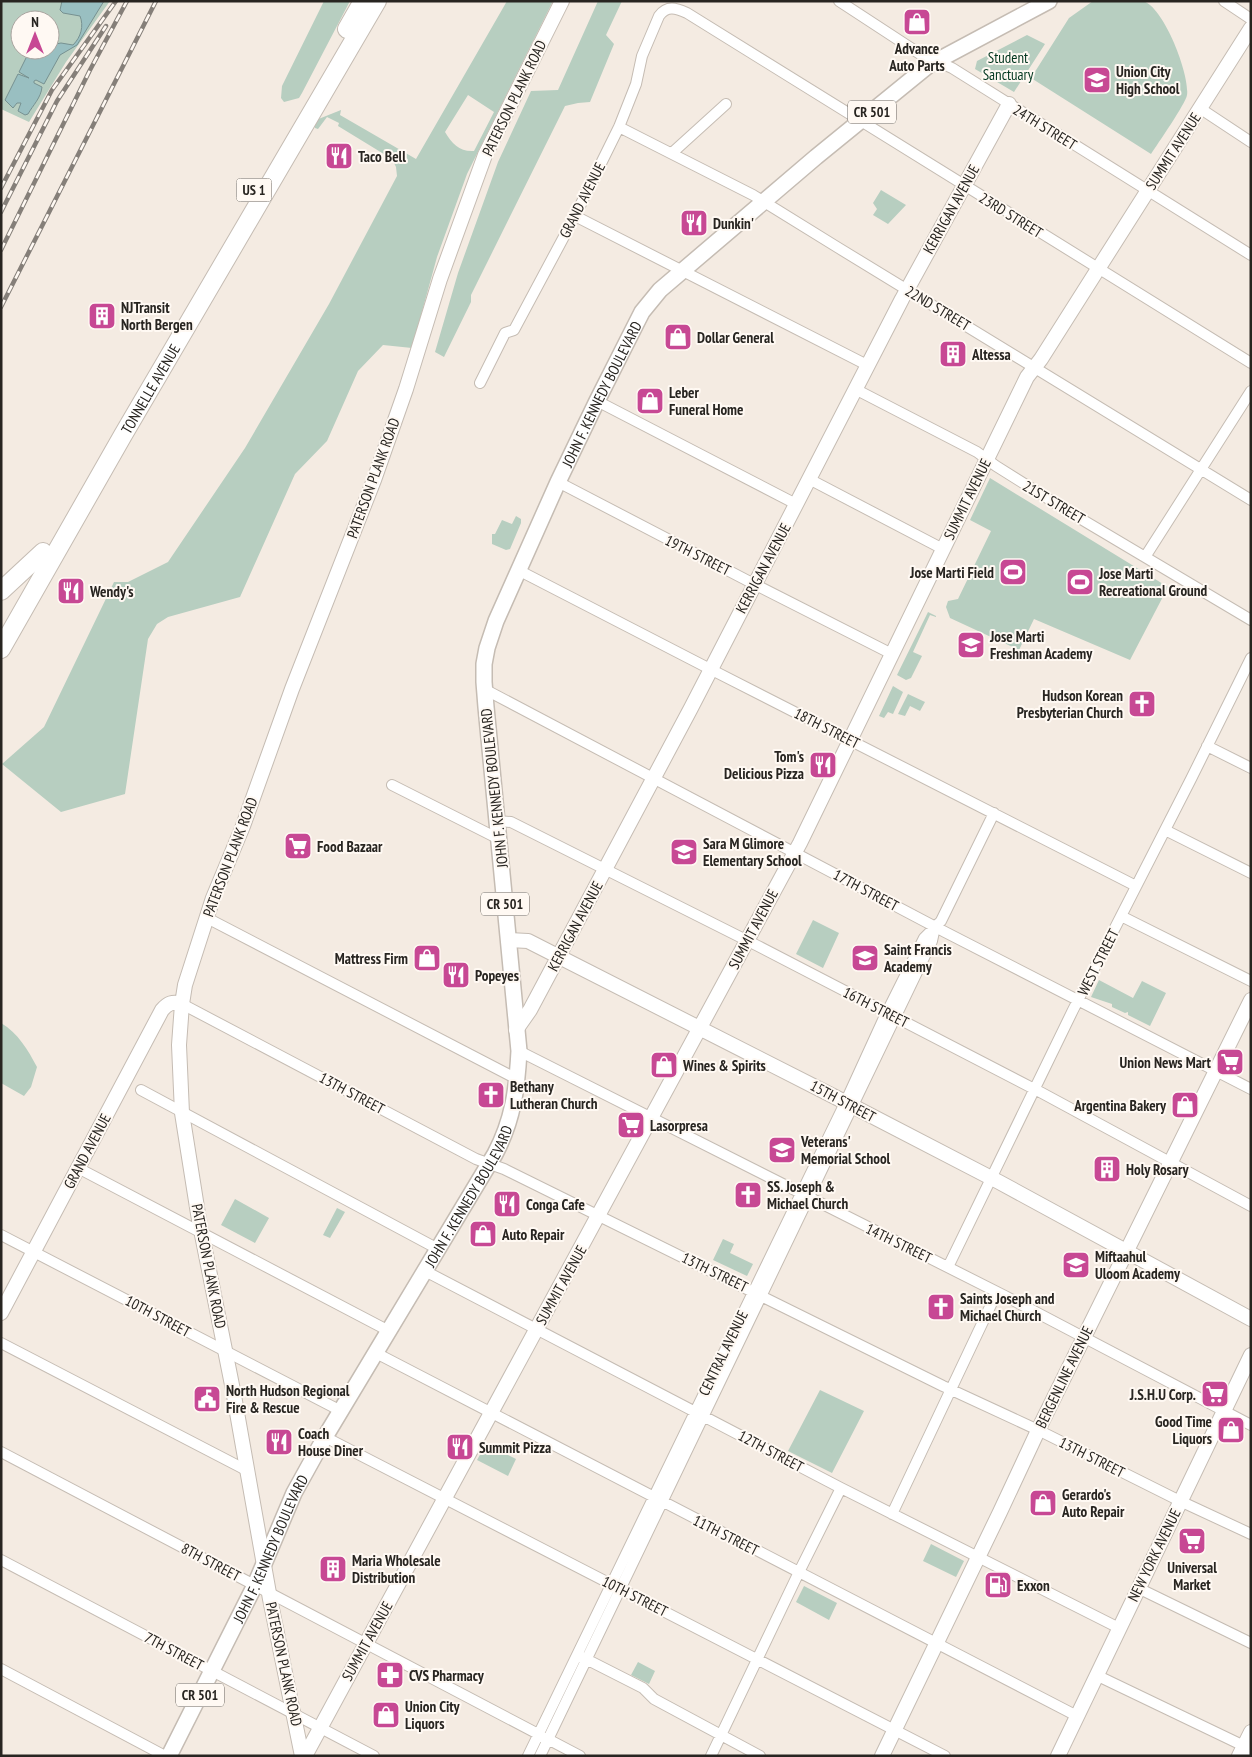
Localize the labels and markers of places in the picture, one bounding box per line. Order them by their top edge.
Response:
shop icon: Advance Auto Parts [902,7,932,37]
place label: Advance Auto Parts [888,39,945,75]
place label: Union City High School [1116,62,1180,98]
school or university icon: Union City High School [1082,65,1112,95]
restaurant icon: Taco Bell [324,141,354,171]
place label: Taco Bell [358,147,406,166]
restaurant icon: Dunkin' [679,208,709,238]
place label: Dunkin' [713,214,754,233]
place label: NJTransit North Bergen [121,298,193,334]
building icon: NJTransit North Bergen [87,301,117,331]
shop icon: Dollar General [663,322,693,352]
place label: Dollar General [697,328,774,347]
building icon: Altessa [938,339,968,369]
place label: Altessa [971,345,1011,364]
place label: Leber Funeral Home [669,383,743,419]
shop icon: Leber Funeral Home [635,386,665,416]
sports icon: Jose Marti Field [998,557,1028,587]
place label: Jose Marti Field [909,563,994,582]
place label: Jose Marti Recreational Ground [1098,564,1208,600]
sports icon: Jose Marti Recreational Ground [1065,567,1095,597]
restaurant icon: Wendy's [56,576,86,606]
place label: Wendy's [89,582,134,601]
place label: Jose Marti Freshman Academy [989,627,1093,663]
school or university icon: Jose Marti Freshman Academy [956,630,986,660]
place label: Hudson Korean Presbyterian Church [1017,686,1123,722]
church icon: Hudson Korean Presbyterian Church [1127,689,1157,719]
place label: Tom's Delicious Pizza [724,747,804,783]
restaurant icon: Tom's Delicious Pizza [808,750,838,780]
supermarket icon: Food Bazaar [283,831,313,861]
place label: Sara M Glimore Elementary School [703,834,802,870]
place label: Food Bazaar [317,837,383,856]
school or university icon: Sara M Glimore Elementary School [669,837,699,867]
place label: Saint Francis Academy [883,940,952,976]
shop icon: Mattress Firm [412,943,442,973]
school or university icon: Saint Francis Academy [850,943,880,973]
place label: Mattress Firm [335,949,408,968]
restaurant icon: Popeyes [441,960,471,990]
place label: Popeyes [475,966,519,985]
supermarket icon: Union News Mart [1215,1047,1245,1077]
shop icon: Wines & Spirits [649,1050,679,1080]
place label: Union News Mart [1120,1053,1212,1072]
place label: Wines & Spirits [682,1056,766,1075]
place label: Bethany Lutheran Church [510,1077,598,1113]
church icon: Bethany Lutheran Church [476,1080,506,1110]
shop icon: Argentina Bakery [1170,1090,1200,1120]
place label: Argentina Bakery [1073,1096,1167,1115]
supermarket icon: Lasorpresa [616,1110,646,1140]
place label: Lasorpresa [650,1116,708,1135]
place label: Veterans' Memorial School [800,1132,891,1168]
school or university icon: Veterans' Memorial School [767,1135,797,1165]
building icon: Holy Rosary [1092,1154,1122,1184]
place label: Holy Rosary [1126,1160,1189,1179]
place label: SS. Joseph & Michael Church [767,1177,848,1213]
church icon: SS. Joseph & Michael Church [733,1180,763,1210]
restaurant icon: Conga Cafe [492,1189,522,1219]
place label: Conga Cafe [526,1195,585,1214]
shop icon: Auto Repair [468,1219,498,1249]
place label: Auto Repair [501,1225,565,1244]
place label: Miftaahul Uloom Academy [1095,1247,1181,1283]
school or university icon: Miftaahul Uloom Academy [1061,1250,1091,1280]
place label: Saints Joseph and Michael Church [960,1289,1055,1325]
church icon: Saints Joseph and Michael Church [926,1292,956,1322]
supermarket icon: J.S.H.U Corp. [1200,1379,1230,1409]
place label: North Hudson Regional Fire & Rescue [226,1381,350,1417]
public building icon: North Hudson Regional Fire & Rescue [192,1384,222,1414]
place label: J.S.H.U Corp. [1129,1385,1196,1404]
place label: Good Time Liquors [1155,1412,1212,1448]
shop icon: Good Time Liquors [1216,1415,1246,1445]
place label: Coach House Diner [298,1424,364,1460]
restaurant icon: Coach House Diner [264,1427,294,1457]
restaurant icon: Summit Pizza [445,1432,475,1462]
place label: Summit Pizza [479,1438,551,1457]
place label: Gerardo's Auto Repair [1061,1485,1125,1521]
shop icon: Gerardo's Auto Repair [1028,1488,1058,1518]
supermarket icon: Universal Market [1177,1526,1207,1556]
place label: Maria Wholesale Distribution [352,1551,441,1587]
building icon: Maria Wholesale Distribution [318,1554,348,1584]
place label: Universal Market [1167,1558,1217,1594]
fuel station icon: Exxon [983,1570,1013,1600]
place label: Exxon [1017,1576,1050,1595]
pharmacy icon: CVS Pharmacy [375,1660,405,1690]
place label: CVS Pharmacy [409,1666,485,1685]
place label: Union City Liquors [405,1697,460,1733]
shop icon: Union City Liquors [371,1700,401,1730]

